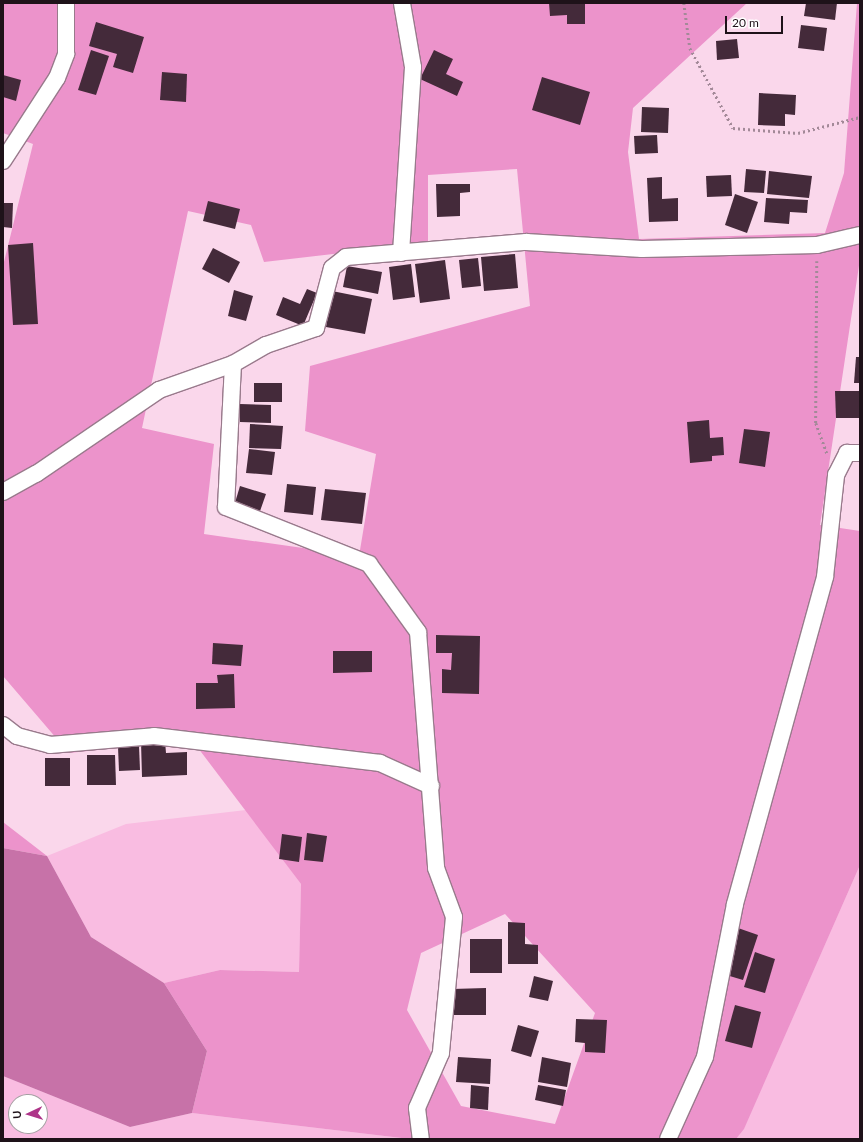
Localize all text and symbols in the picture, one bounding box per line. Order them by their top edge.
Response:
scale bar [727,8,785,34]
text: 20 m [732,15,759,30]
north arrow [8,1094,48,1134]
text: U [10,1110,23,1119]

